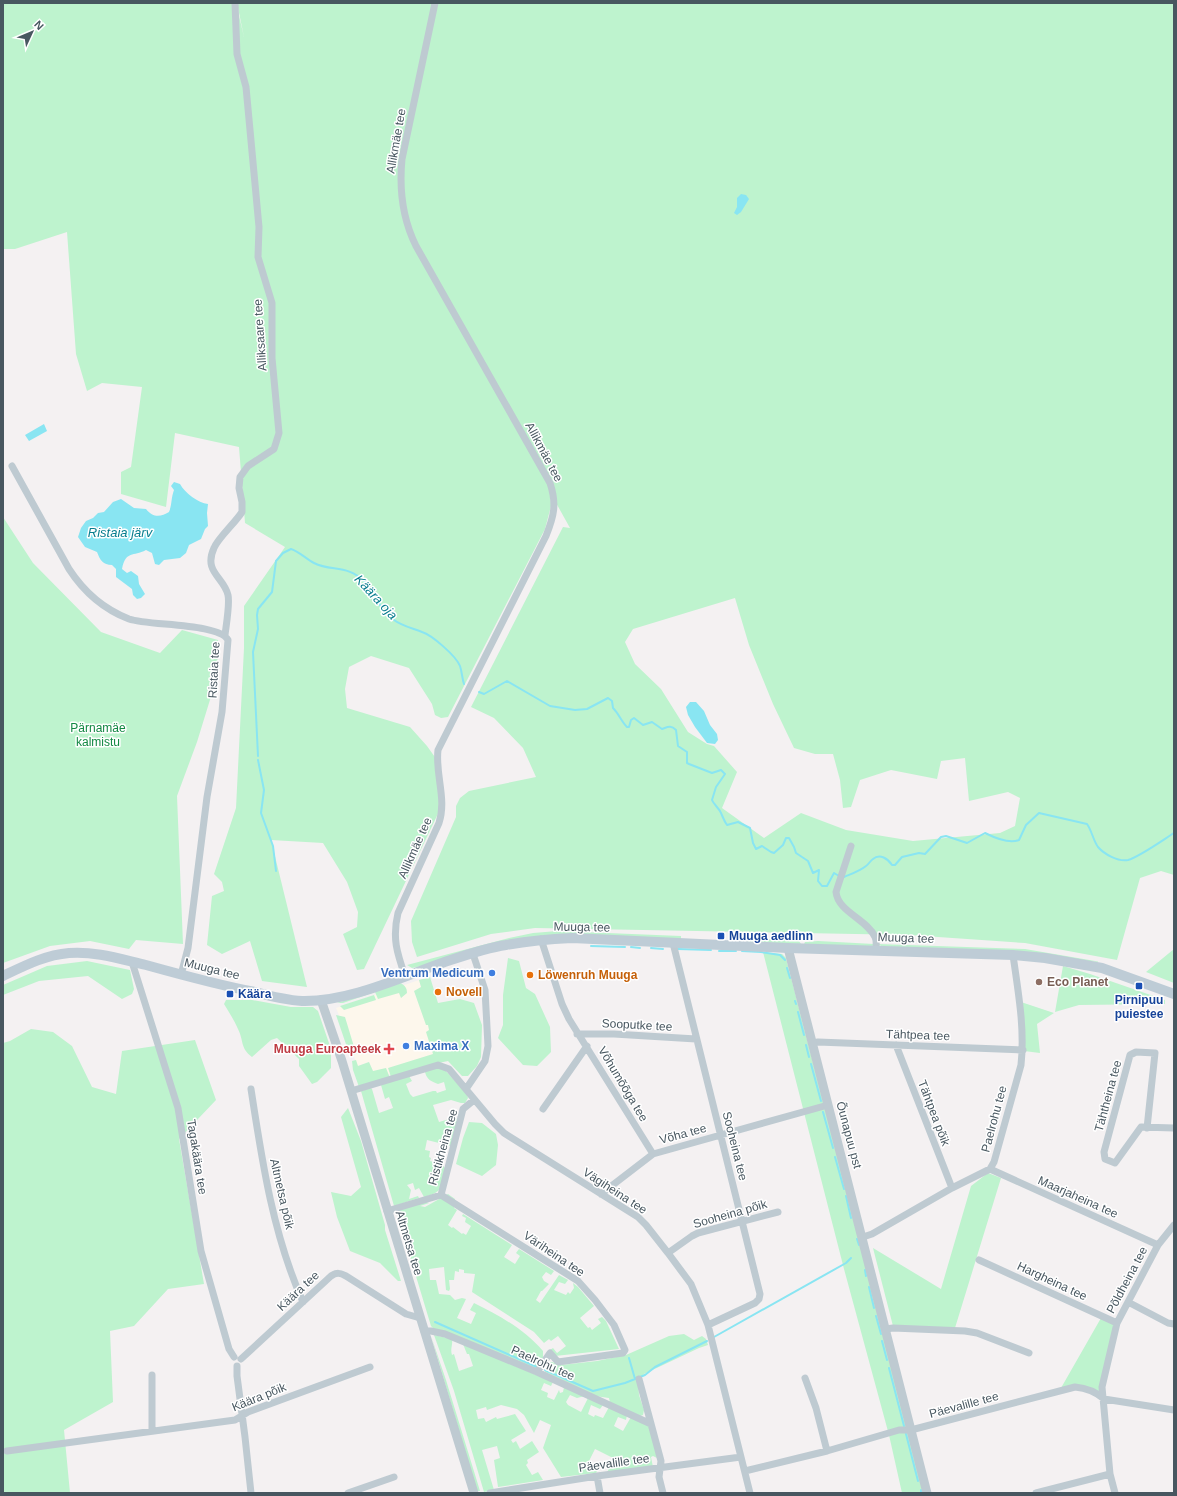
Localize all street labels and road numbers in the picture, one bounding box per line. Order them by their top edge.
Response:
street label: Allikmäe tee [383,107,409,174]
street label: Alliksaare tee [250,298,269,371]
street label: Allikmäe tee [522,420,566,484]
street label: Ristaia tee [206,641,222,699]
street label: Allikmäe tee [395,815,435,881]
street label: Muuga tee [554,920,611,934]
street label: Muuga tee [877,930,935,946]
street label: Muuga tee [183,955,242,983]
street label: Sooputke tee [601,1016,673,1034]
street label: Tähtpea tee [886,1027,951,1043]
street label: Võhumõõga tee [595,1044,651,1124]
street label: Tähtheina tee [1092,1058,1124,1133]
street label: Tähtpea põik [915,1078,953,1149]
street label: Paelrohu tee [978,1084,1010,1154]
street label: Õunapuu pst [833,1100,866,1171]
street label: Ristikheina tee [425,1107,461,1187]
street label: Sooheina tee [720,1110,750,1182]
street label: Tagakäära tee [184,1118,210,1196]
street label: Võha tee [658,1121,708,1147]
street label: Altmetsa põik [267,1157,297,1232]
street label: Vägiheina tee [580,1165,650,1217]
street label: Maarjaheina tee [1036,1173,1120,1221]
street label: Sooheina põik [692,1197,769,1231]
street label: Altmetsa tee [393,1209,426,1277]
street label: Väriheina tee [521,1228,587,1280]
street label: Põldheina tee [1104,1244,1151,1316]
street label: Hargheina tee [1015,1259,1089,1303]
street label: Käära tee [274,1268,322,1314]
street label: Paelrohu tee [509,1343,577,1383]
street label: Käära põik [230,1379,289,1414]
street label: Päevalille tee [928,1389,1001,1421]
street label: Päevalille tee [578,1451,651,1475]

